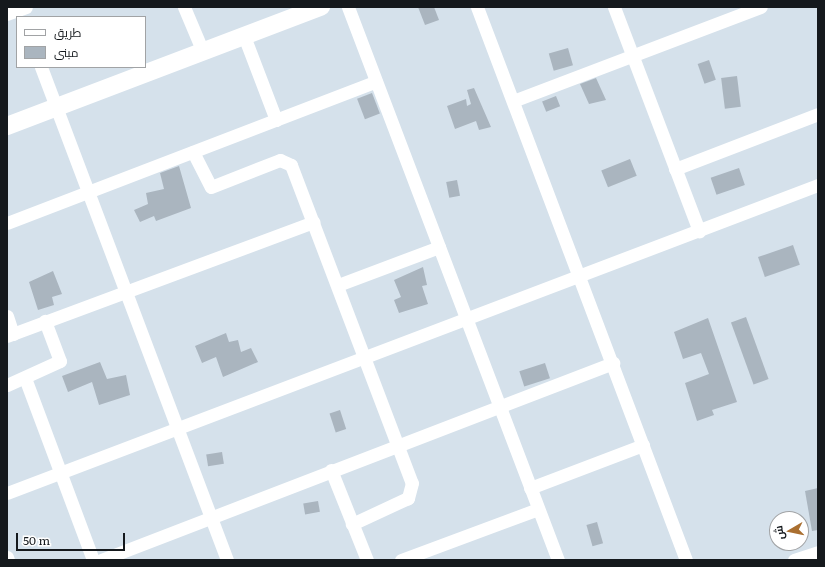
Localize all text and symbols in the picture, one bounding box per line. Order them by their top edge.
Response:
legend [16,16,146,68]
text: طريق [54,23,81,41]
text: مبنى [54,43,79,61]
north arrow [769,511,809,551]
text: ش [769,524,787,541]
scale bar [18,525,127,551]
text: 50 m [23,531,50,549]

